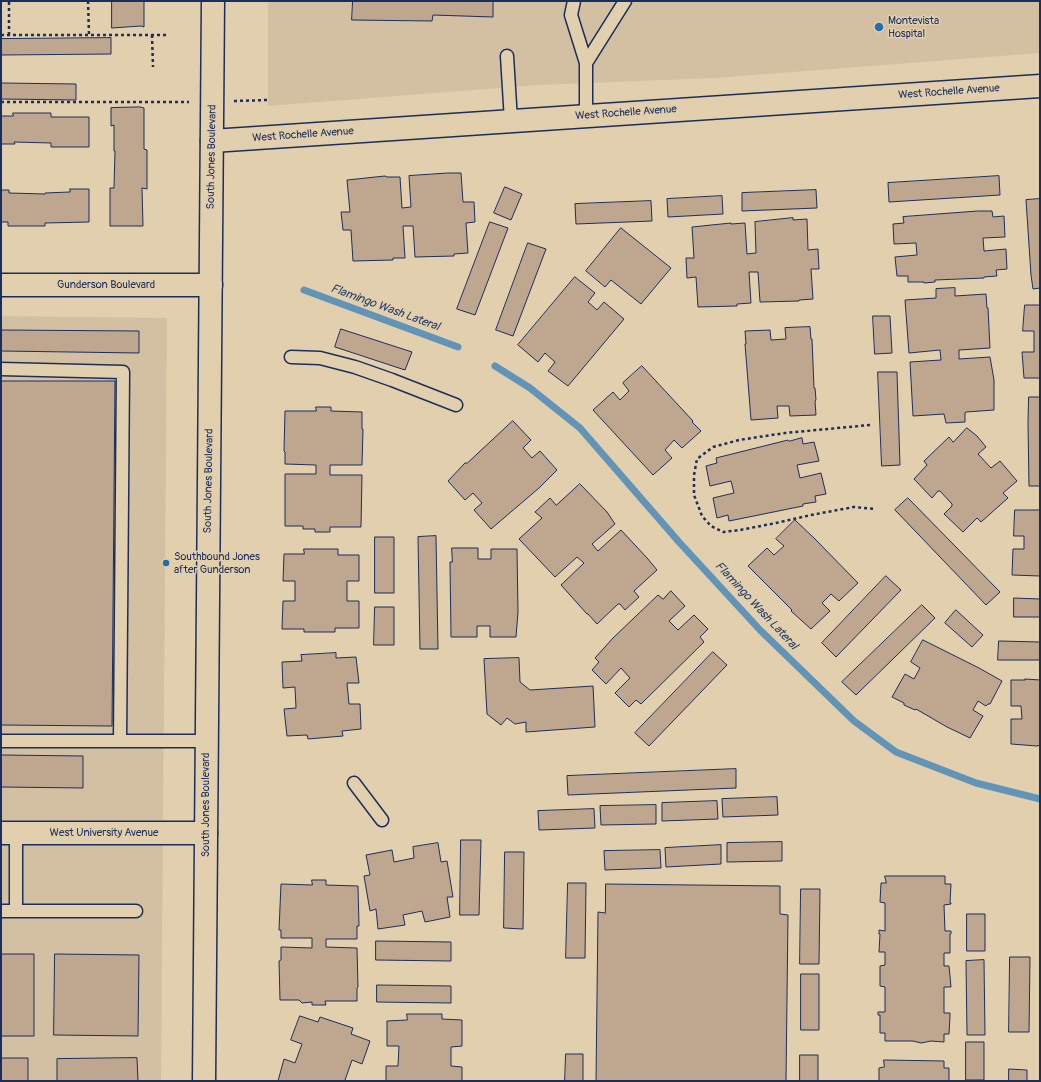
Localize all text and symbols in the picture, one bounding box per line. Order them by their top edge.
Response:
place label: Montevista Hospital [888,14,939,40]
marker: Montevista Hospital [873,21,885,33]
street label: West Rochelle Avenue [898,82,1000,102]
street label: West Rochelle Avenue [575,103,677,123]
street label: South Jones Boulevard [204,105,220,209]
street label: West Rochelle Avenue [252,125,354,145]
street label: Gunderson Boulevard [57,278,155,292]
water label: Flamingo Wash Lateral [328,282,442,334]
street label: South Jones Boulevard [201,429,217,533]
place label: Southbound Jones after Gunderson [174,550,260,576]
marker: Southbound Jones after Gunderson [161,558,171,568]
water label: Flamingo Wash Lateral [711,559,801,653]
street label: South Jones Boulevard [199,753,213,857]
street label: West University Avenue [50,826,158,840]

